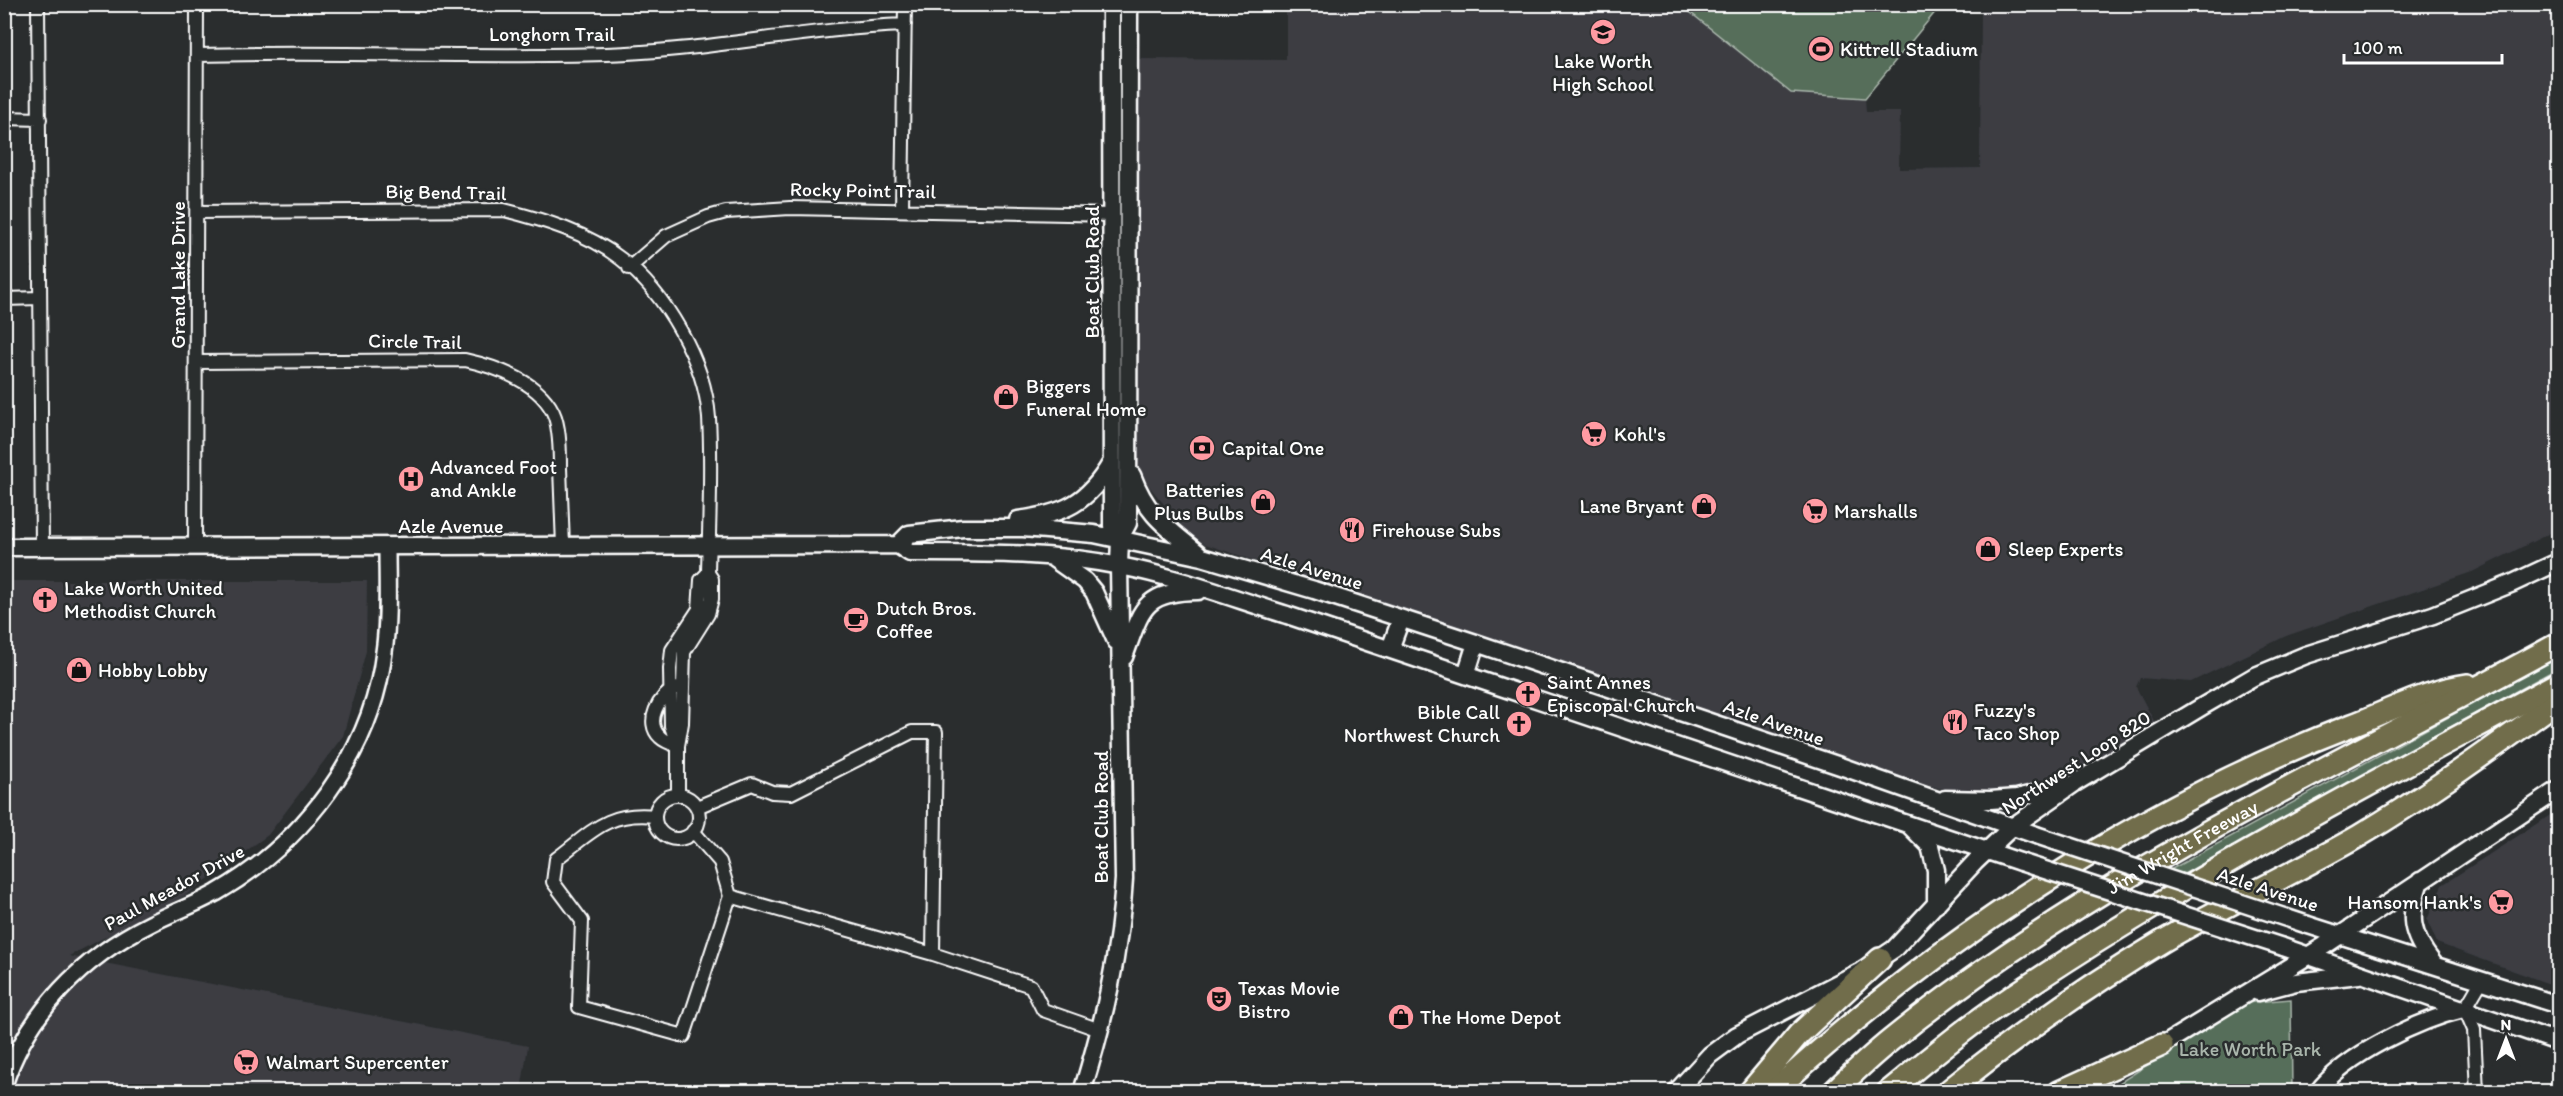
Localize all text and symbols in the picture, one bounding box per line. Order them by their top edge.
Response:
school or university icon: Lake Worth High School [1588,17,1618,47]
street label: Longhorn Trail [489,22,615,46]
scale bar [2344,27,2502,65]
sports icon: Kittrell Stadium [1806,34,1836,64]
place label: Kittrell Stadium [1840,37,1978,61]
text: 100 m [2353,37,2403,59]
place label: Lake Worth High School [1552,49,1654,96]
street label: Rocky Point Trail [790,177,937,203]
street label: Big Bend Trail [385,179,507,205]
street label: Grand Lake Drive [166,201,190,349]
street label: Boat Club Road [1080,205,1104,339]
street label: Circle Trail [368,328,462,354]
place label: Biggers Funeral Home [1026,374,1146,421]
shop icon: Biggers Funeral Home [991,382,1021,412]
supermarket icon: Kohl's [1579,419,1609,449]
place label: Kohl's [1614,422,1666,446]
bank icon: Capital One [1187,433,1217,463]
place label: Capital One [1222,436,1324,460]
place label: Advanced Foot and Ankle [430,455,557,502]
hospital icon: Advanced Foot and Ankle [396,464,426,494]
place label: Batteries Plus Bulbs [1154,478,1244,525]
shop icon: Batteries Plus Bulbs [1248,487,1278,517]
shop icon: Lane Bryant [1689,491,1719,521]
place label: Lane Bryant [1579,494,1685,518]
supermarket icon: Marshalls [1800,496,1830,526]
place label: Marshalls [1834,499,1918,523]
street label: Azle Avenue [398,514,504,538]
restaurant icon: Firehouse Subs [1337,515,1367,545]
place label: Firehouse Subs [1372,518,1501,542]
shop icon: Sleep Experts [1973,534,2003,564]
place label: Sleep Experts [2008,537,2124,561]
street label: Azle Avenue [1258,541,1366,595]
place label: Lake Worth United Methodist Church [64,576,224,623]
church icon: Lake Worth United Methodist Church [30,585,60,615]
place label: Dutch Bros. Coffee [876,596,977,643]
cafe icon: Dutch Bros. Coffee [841,605,871,635]
shop icon: Hobby Lobby [64,655,94,685]
place label: Hobby Lobby [98,658,208,682]
place label: Saint Annes Episcopal Church [1547,670,1696,717]
church icon: Saint Annes Episcopal Church [1513,679,1543,709]
street label: Azle Avenue [1720,694,1828,750]
place label: Fuzzy's Taco Shop [1974,698,2060,745]
place label: Bible Call Northwest Church [1344,700,1500,747]
street label: Northwest Loop 820 [1997,705,2155,819]
restaurant icon: Fuzzy's Taco Shop [1940,707,1970,737]
church icon: Bible Call Northwest Church [1504,709,1534,739]
street label: Boat Club Road [1089,750,1113,884]
street label: Jim Wright Freeway [2103,794,2262,899]
street label: Paul Meador Drive [100,838,248,936]
street label: Azle Avenue [2214,861,2322,917]
supermarket icon: Hansom Hank's [2486,887,2516,917]
place label: Hansom Hank's [2348,890,2482,914]
place label: Texas Movie Bistro [1238,976,1340,1023]
theatre icon: Texas Movie Bistro [1204,984,1234,1014]
shop icon: The Home Depot [1386,1002,1416,1032]
place label: The Home Depot [1420,1005,1561,1029]
north arrow [2476,1009,2536,1069]
text: N [2501,1015,2511,1034]
park label: Lake Worth Park [2179,1037,2322,1061]
supermarket icon: Walmart Supercenter [231,1047,261,1077]
place label: Walmart Supercenter [266,1050,449,1074]

